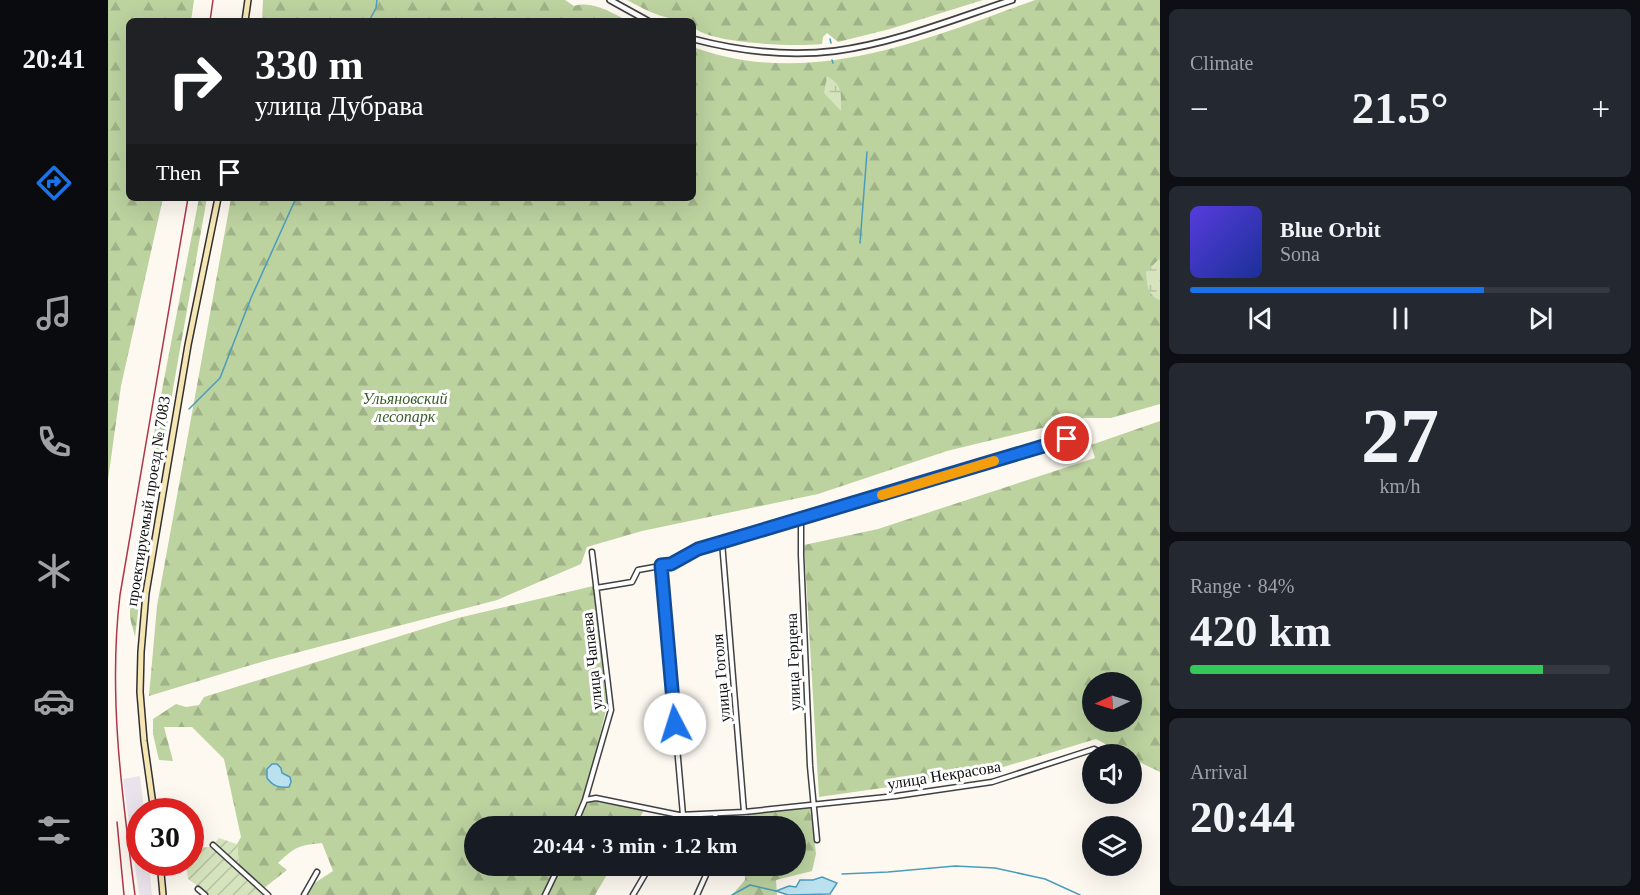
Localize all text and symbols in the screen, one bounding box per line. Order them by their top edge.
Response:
icon: right [156,42,234,120]
text: 330 m [255,42,364,88]
text: 20:41 [23,44,86,74]
text: Climate [1190,52,1253,74]
text: 21.5° [1352,83,1448,133]
text: улица Дубрава [255,91,424,121]
text: − [1190,91,1209,127]
text: + [1591,91,1610,127]
icon: arrive [213,156,246,189]
text: Then [156,160,201,185]
icon: directions [33,162,75,204]
text: Blue Orbit [1280,217,1381,242]
text: Sona [1280,243,1320,265]
icon: music [33,292,75,334]
icon: previous [1244,302,1277,335]
icon: pause [1384,302,1417,335]
icon: next [1524,302,1557,335]
park label: Ульяновский лесопарк [363,390,447,426]
text: 27 [1361,392,1439,479]
street label: проектируемый проезд № 7083 [123,395,174,607]
pin [1041,413,1092,464]
icon: phone [33,421,75,463]
icon: arrive [1050,422,1083,455]
text: km/h [1379,475,1421,497]
icon: climate [33,550,75,592]
text: Range · 84% [1190,575,1294,597]
text: 420 km [1190,606,1331,656]
street label: улица Чапаева [578,611,607,711]
street label: улица Герцена [783,613,804,711]
street label: улица Гоголя [709,632,734,723]
north arrow [1082,672,1142,732]
map controls [1082,672,1142,876]
icon: car [33,680,75,722]
position arrow [643,692,707,756]
button: sound [1082,744,1142,804]
street label: улица Некрасова [886,758,1002,793]
text: Arrival [1190,761,1248,783]
text: 20:44 [1190,792,1295,842]
speed limit sign: 30 [126,798,204,876]
icon: filters [33,809,75,851]
button: layers [1082,816,1142,876]
text: 20:44 · 3 min · 1.2 km [533,833,737,858]

